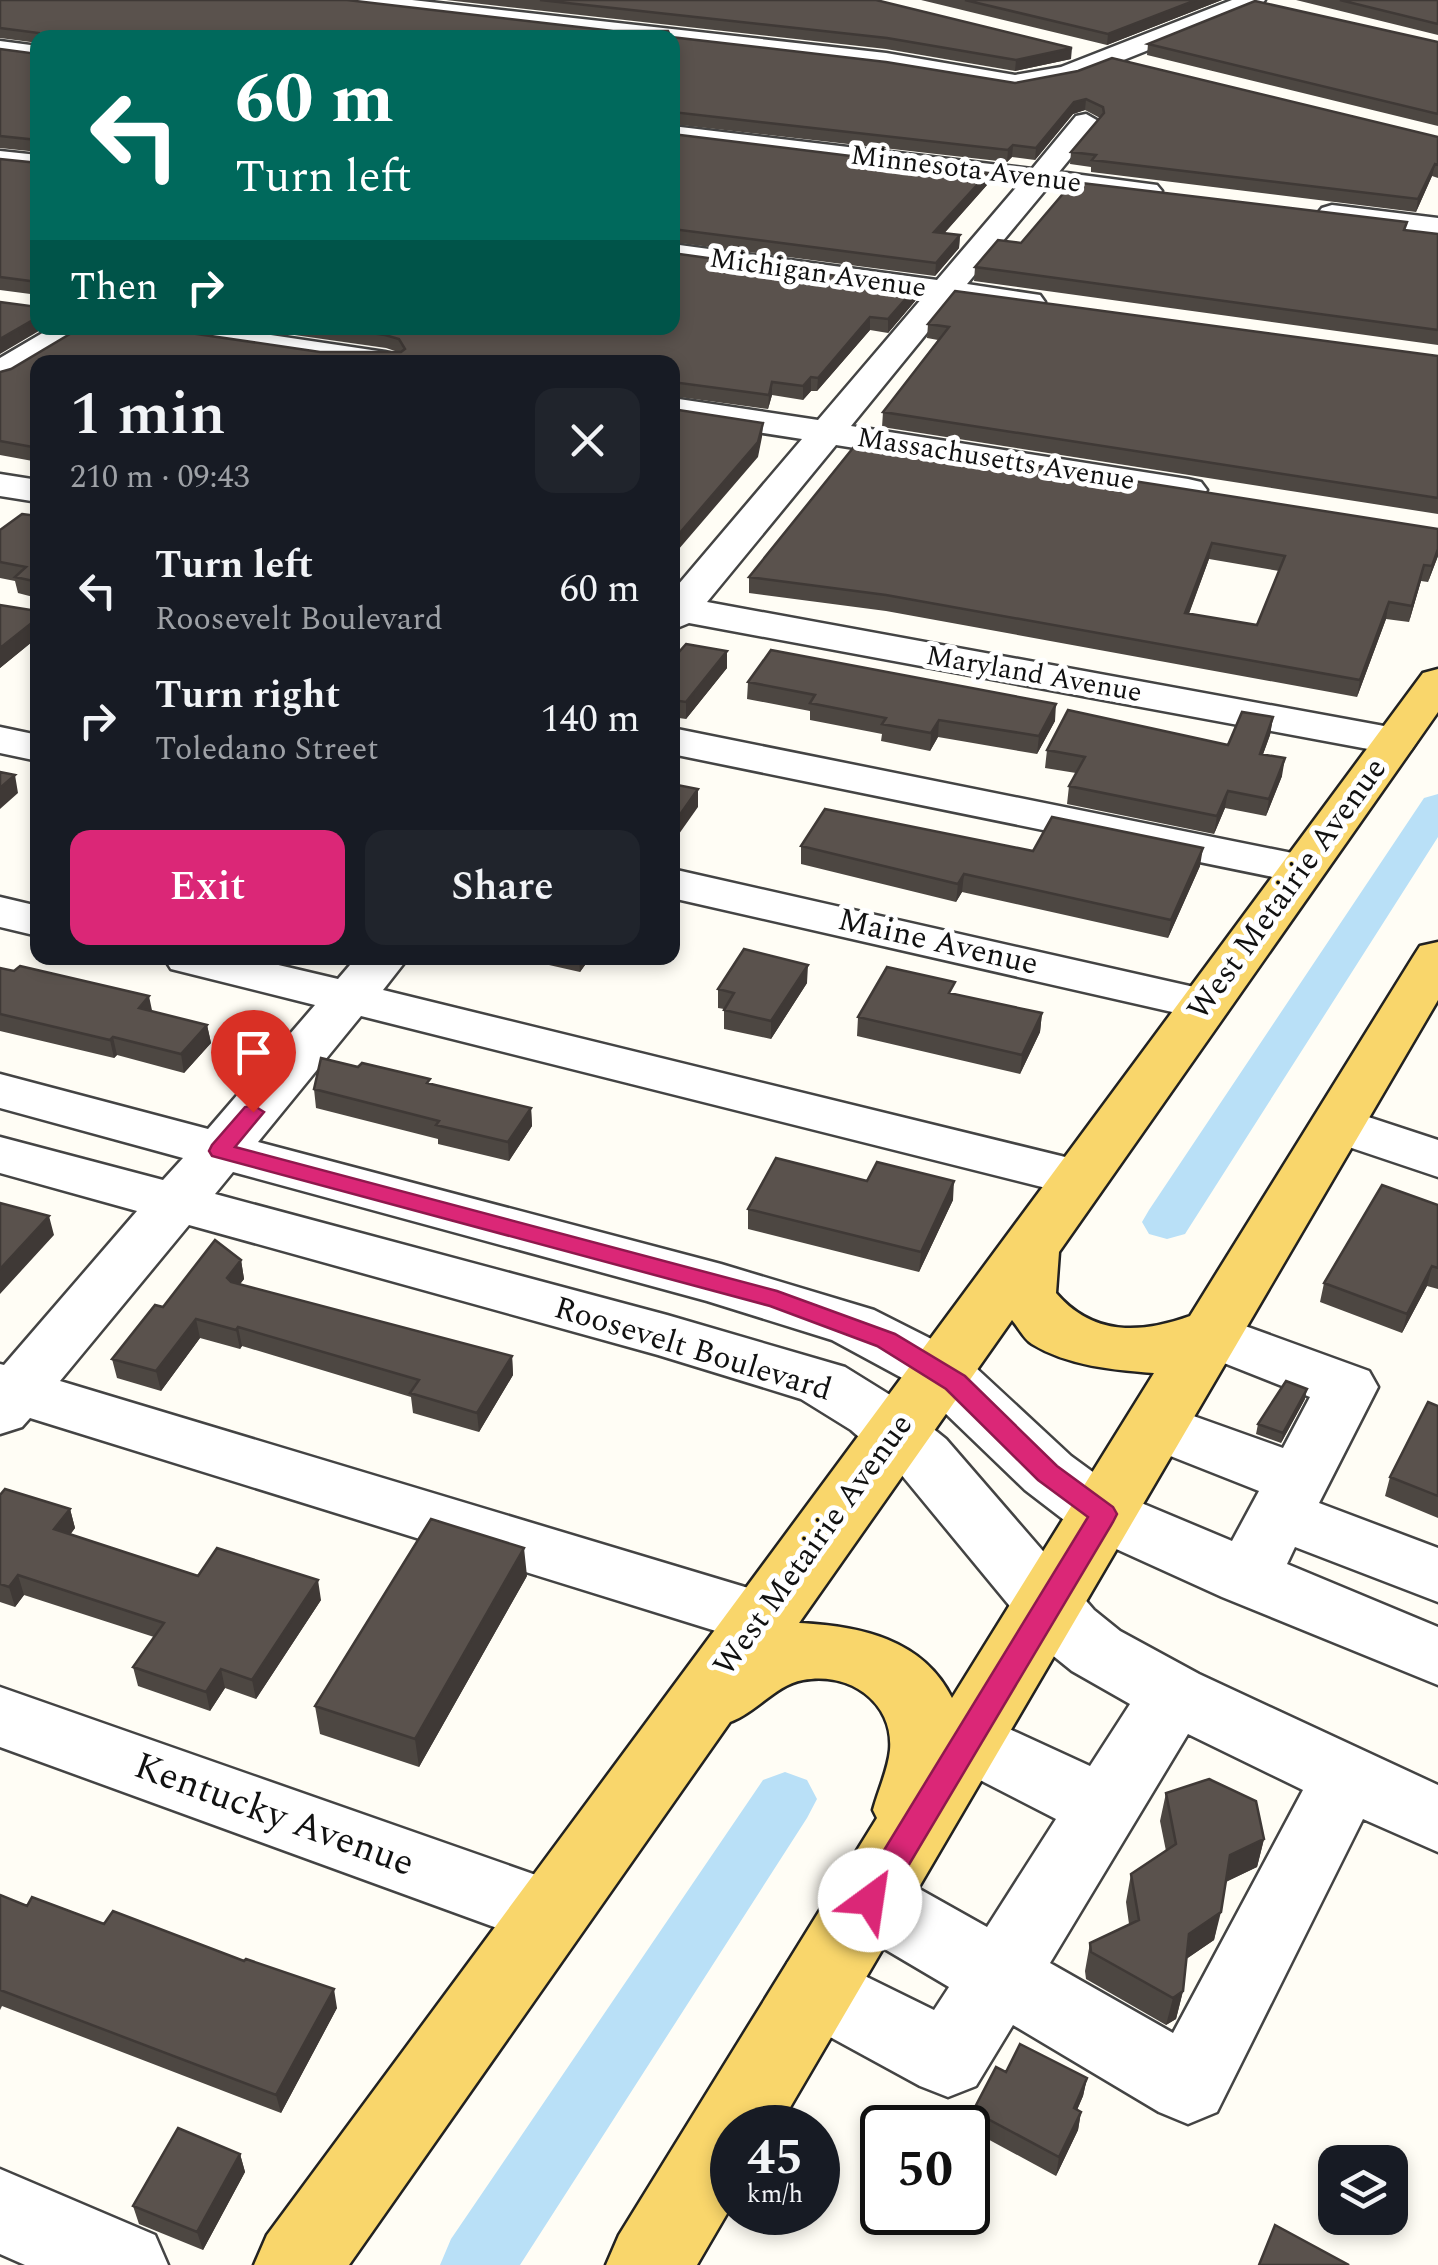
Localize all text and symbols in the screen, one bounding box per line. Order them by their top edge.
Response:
text: 60 m [235,47,394,153]
icon: left [70,70,200,200]
street label: Minnesota Avenue [848,134,1084,204]
text: Turn left [235,143,412,212]
street label: Michigan Avenue [707,237,929,309]
text: Then [70,259,158,317]
icon: right [178,260,233,315]
text: 1 min [70,369,226,461]
button: close [535,388,640,493]
street label: Massachusetts Avenue [854,416,1138,502]
text: 210 m · 09:43 [70,453,250,502]
text: Turn left [155,537,313,595]
text: 60 m [560,561,640,619]
icon: left [70,563,125,618]
text: Roosevelt Boulevard [155,595,443,644]
street label: Maryland Avenue [923,634,1145,714]
text: Turn right [155,667,340,725]
text: 140 m [541,691,640,749]
icon: right [70,693,125,748]
text: Toledano Street [155,725,379,774]
street label: West Metairie Avenue [1175,748,1399,1030]
button: Exit [70,830,345,945]
button: Share [365,830,640,945]
street label: Maine Avenue [833,895,1043,989]
pin [211,1010,296,1113]
icon: arrive [226,1025,281,1080]
street label: Roosevelt Boulevard [548,1283,838,1415]
street label: West Metairie Avenue [701,1404,925,1686]
street label: Kentucky Avenue [126,1737,422,1893]
position arrow [818,1848,922,1952]
speed limit sign: 50 [860,2105,990,2235]
text: 45 [747,2120,803,2196]
map controls [1318,2145,1408,2235]
button: layers [1318,2145,1408,2235]
text: km/h [747,2176,803,2214]

